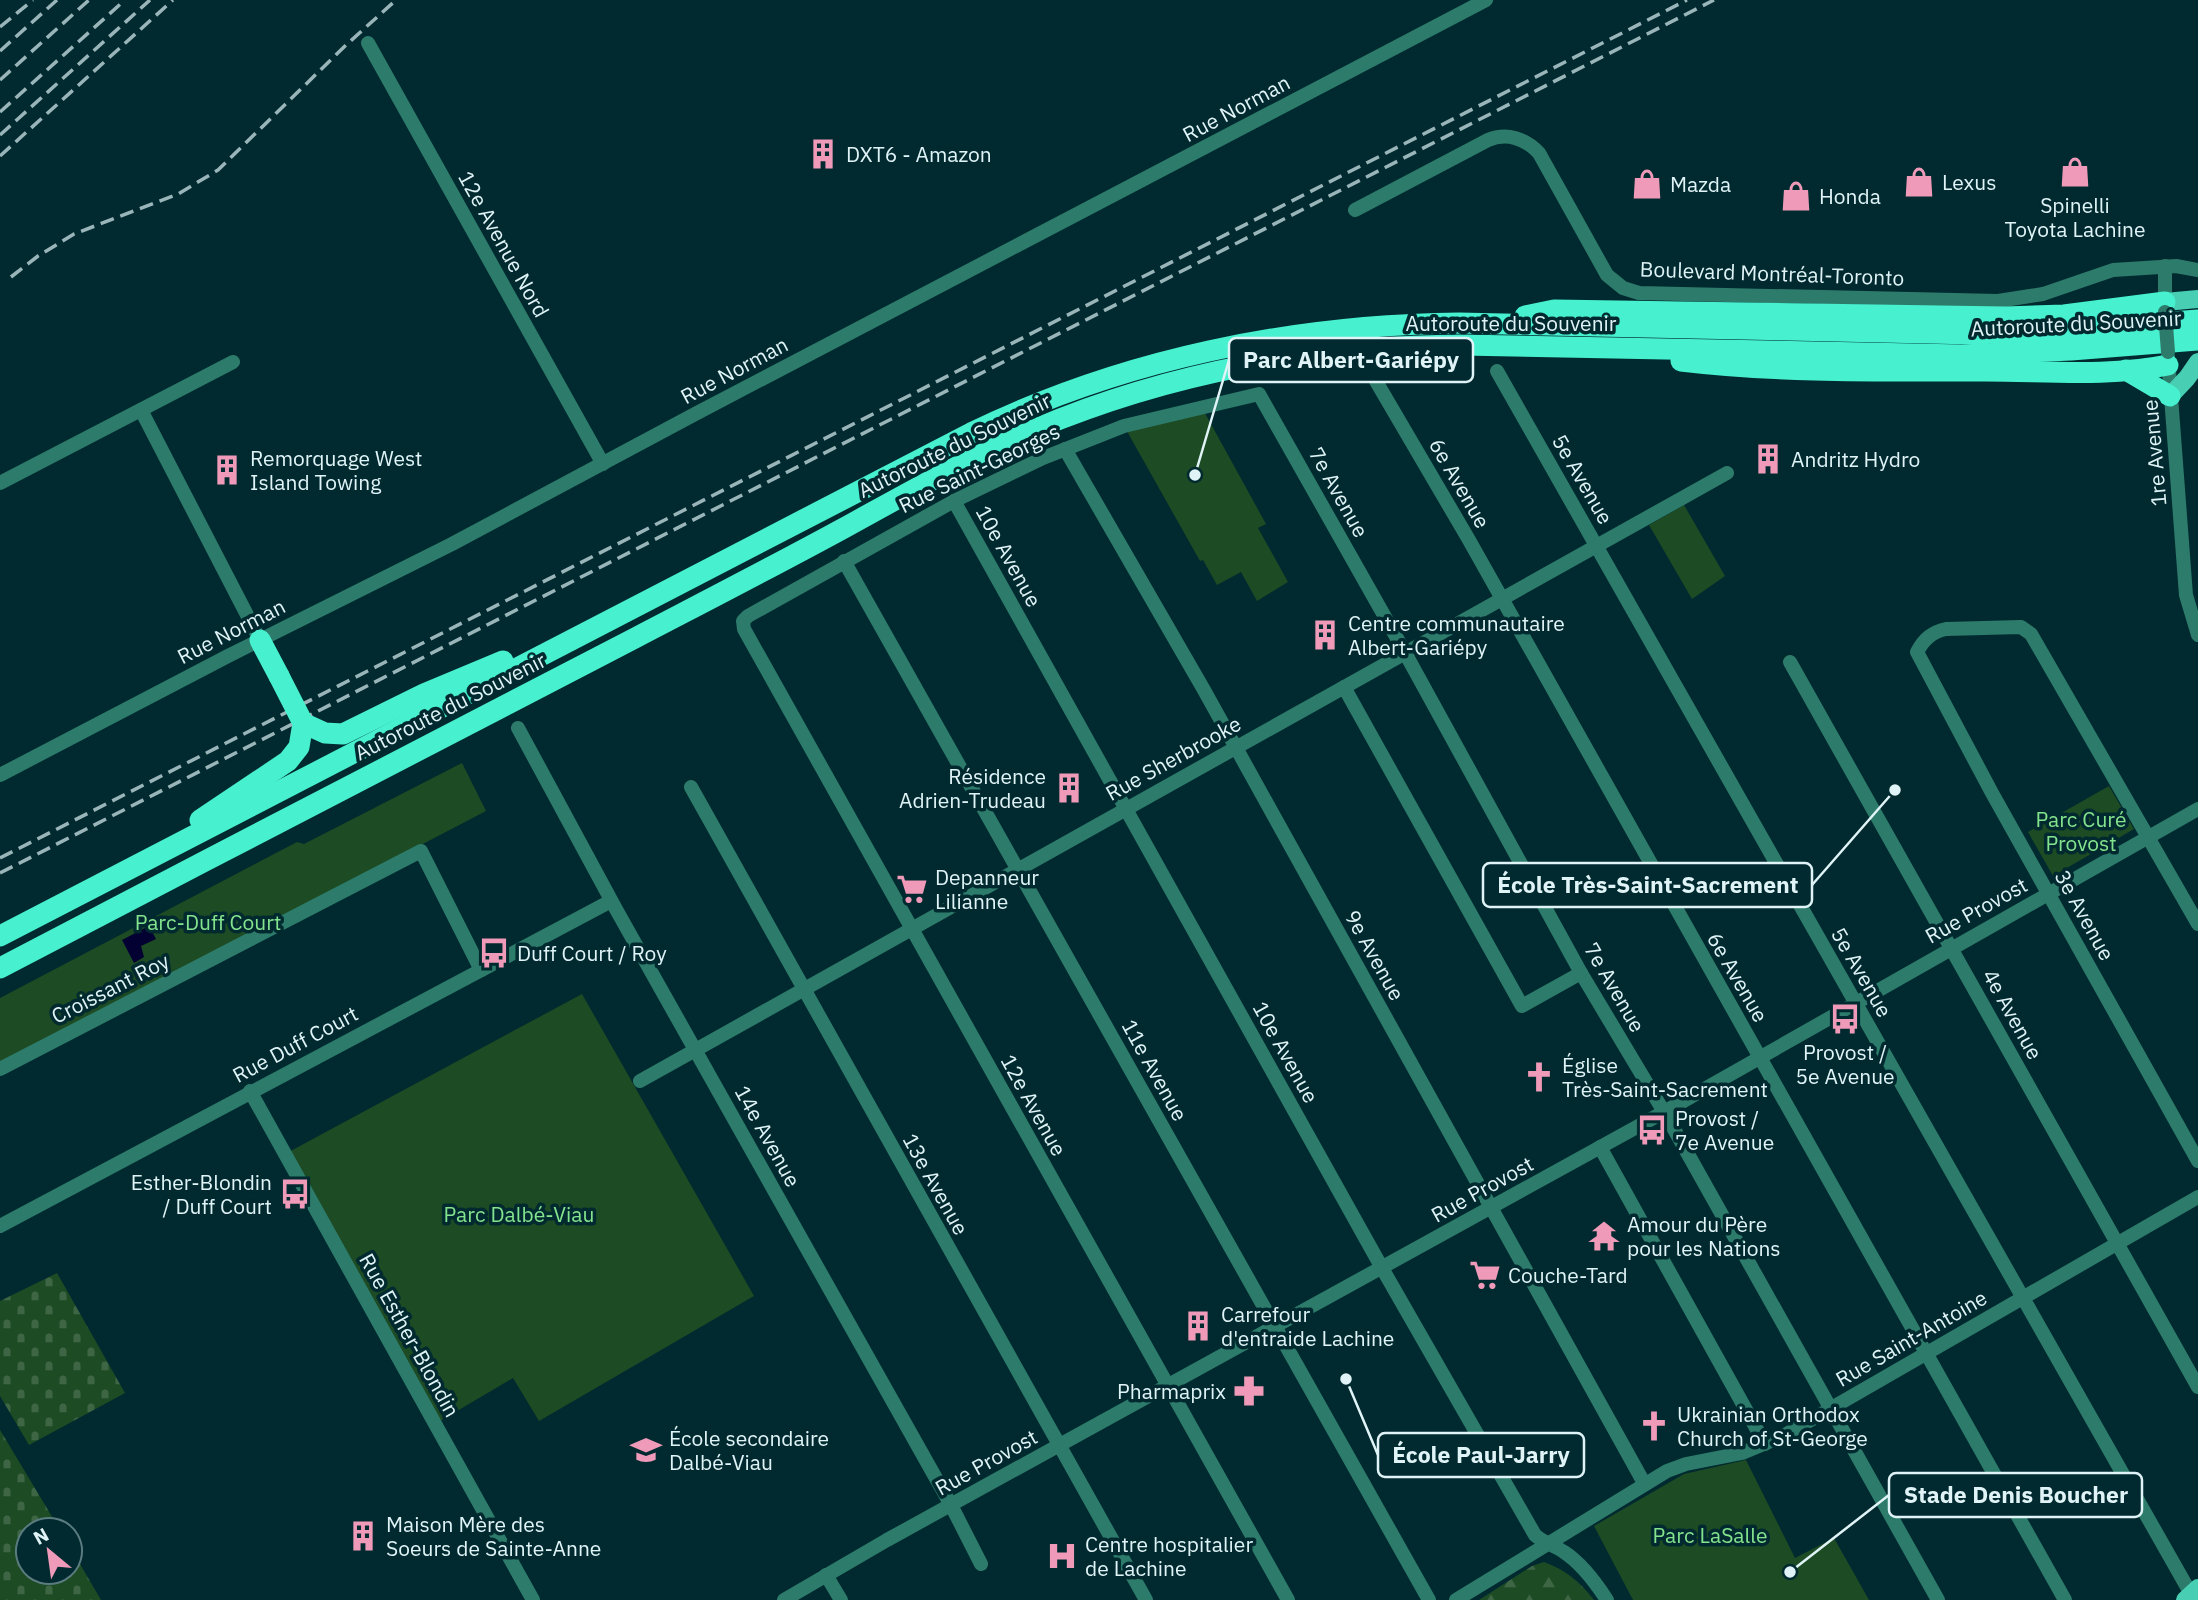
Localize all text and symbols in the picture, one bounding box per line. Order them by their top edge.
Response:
street label: Rue Norman [1177,68,1295,148]
building icon: DXT6 - Amazon [806,137,840,171]
place label: DXT6 - Amazon [846,140,992,168]
shop icon: Spinelli Toyota Lachine [2058,155,2092,189]
shop icon: Lexus [1902,165,1936,199]
street label: 12e Avenue Nord [452,166,556,322]
shop icon: Mazda [1630,167,1664,201]
place label: Lexus [1942,168,1996,196]
place label: Mazda [1670,170,1731,198]
shop icon: Honda [1779,179,1813,213]
place label: Honda [1819,182,1881,210]
place label: Spinelli Toyota Lachine [2005,191,2145,243]
street label: Boulevard Montréal-Toronto [1639,254,1905,292]
street label: Autoroute du Souvenir [1970,303,2182,343]
street label: Autoroute du Souvenir [1405,309,1617,337]
street label: Rue Norman [675,330,793,410]
callout: Parc Albert-Gariépy [1229,338,1473,382]
text: Parc Albert-Gariépy [1243,344,1460,374]
street label: Autoroute du Souvenir [853,386,1055,504]
street label: 1re Avenue [2135,399,2173,507]
street label: Rue Saint-Georges [894,417,1064,519]
street label: 5e Avenue [1546,429,1620,529]
street label: 6e Avenue [1423,433,1497,533]
street label: 7e Avenue [1303,442,1375,542]
building icon: Andritz Hydro [1751,442,1785,476]
place label: Remorquage West Island Towing [250,444,422,496]
place label: Andritz Hydro [1791,445,1920,473]
building icon: Remorquage West Island Towing [210,453,244,487]
street label: 10e Avenue [970,500,1048,612]
street label: Rue Norman [172,592,290,670]
place label: Centre communautaire Albert-Gariépy [1348,609,1565,661]
building icon: Centre communautaire Albert-Gariépy [1308,618,1342,652]
street label: Autoroute du Souvenir [350,645,551,766]
street label: Rue Sherbrooke [1100,709,1246,807]
place label: Résidence Adrien-Trudeau [899,762,1046,814]
building icon: Résidence Adrien-Trudeau [1052,771,1086,805]
park label: Parc Curé Provost [2036,805,2126,857]
place label: Depanneur Lilianne [935,863,1039,915]
callout: École Très-Saint-Sacrement [1483,863,1812,907]
street label: 3e Avenue [2049,865,2121,965]
text: École Très-Saint-Sacrement [1497,869,1799,899]
street label: Rue Provost [1920,870,2032,950]
supermarket icon: Depanneur Lilianne [895,872,929,906]
street label: 9e Avenue [1339,905,1411,1005]
park label: Parc-Duff Court [135,908,281,936]
street label: 5e Avenue [1825,922,1899,1022]
street label: 6e Avenue [1701,927,1775,1027]
bus stop icon: Duff Court / Roy [477,936,511,970]
street label: 7e Avenue [1578,937,1652,1037]
place label: Duff Court / Roy [517,939,667,967]
street label: Croissant Roy [46,946,174,1030]
street label: 4e Avenue [1977,964,2049,1064]
street label: 10e Avenue [1247,996,1325,1108]
street label: Rue Duff Court [227,999,363,1089]
bus stop icon: Provost / 5e Avenue [1828,1002,1862,1036]
street label: 11e Avenue [1116,1014,1194,1126]
place label: Provost / 5e Avenue [1795,1038,1895,1090]
street label: 12e Avenue [995,1049,1073,1161]
place label: Église Très-Saint-Sacrement [1562,1051,1768,1103]
church icon: Église Très-Saint-Sacrement [1522,1060,1556,1094]
street label: 14e Avenue [729,1080,807,1192]
place label: Provost / 7e Avenue [1675,1104,1774,1156]
bus stop icon: Provost / 7e Avenue [1635,1113,1669,1147]
street label: 13e Avenue [897,1128,975,1240]
street label: Rue Provost [1426,1149,1538,1229]
place label: Esther-Blondin / Duff Court [131,1168,272,1220]
bus stop icon: Esther-Blondin / Duff Court [278,1177,312,1211]
park label: Parc Dalbé-Viau [444,1200,594,1228]
place label: Amour du Père pour les Nations [1627,1210,1781,1262]
temple icon: Amour du Père pour les Nations [1587,1219,1621,1253]
street label: Rue Esther-Blondin [353,1248,467,1422]
supermarket icon: Couche-Tard [1468,1258,1502,1292]
place label: Couche-Tard [1508,1261,1628,1289]
street label: Rue Saint-Antoine [1830,1283,1992,1393]
place label: Carrefour d'entraide Lachine [1221,1300,1394,1352]
building icon: Carrefour d'entraide Lachine [1181,1309,1215,1343]
pharmacy icon: Pharmaprix [1232,1374,1266,1408]
place label: Pharmaprix [1117,1377,1226,1405]
place label: Ukrainian Orthodox Church of St-George [1677,1400,1868,1452]
church icon: Ukrainian Orthodox Church of St-George [1637,1409,1671,1443]
street label: Rue Provost [930,1422,1042,1502]
place label: École secondaire Dalbé-Viau [669,1424,829,1476]
school or university icon: École secondaire Dalbé-Viau [629,1433,663,1467]
callout: École Paul-Jarry [1378,1433,1584,1477]
text: École Paul-Jarry [1392,1439,1571,1469]
callout: Stade Denis Boucher [1889,1473,2142,1517]
text: Stade Denis Boucher [1904,1479,2128,1509]
place label: Maison Mère des Soeurs de Sainte-Anne [386,1510,601,1562]
north arrow [14,1516,84,1586]
building icon: Maison Mère des Soeurs de Sainte-Anne [346,1519,380,1553]
park label: Parc LaSalle [1653,1521,1767,1549]
text: N [29,1522,53,1550]
place label: Centre hospitalier de Lachine [1085,1530,1253,1582]
hospital icon: Centre hospitalier de Lachine [1045,1539,1079,1573]

